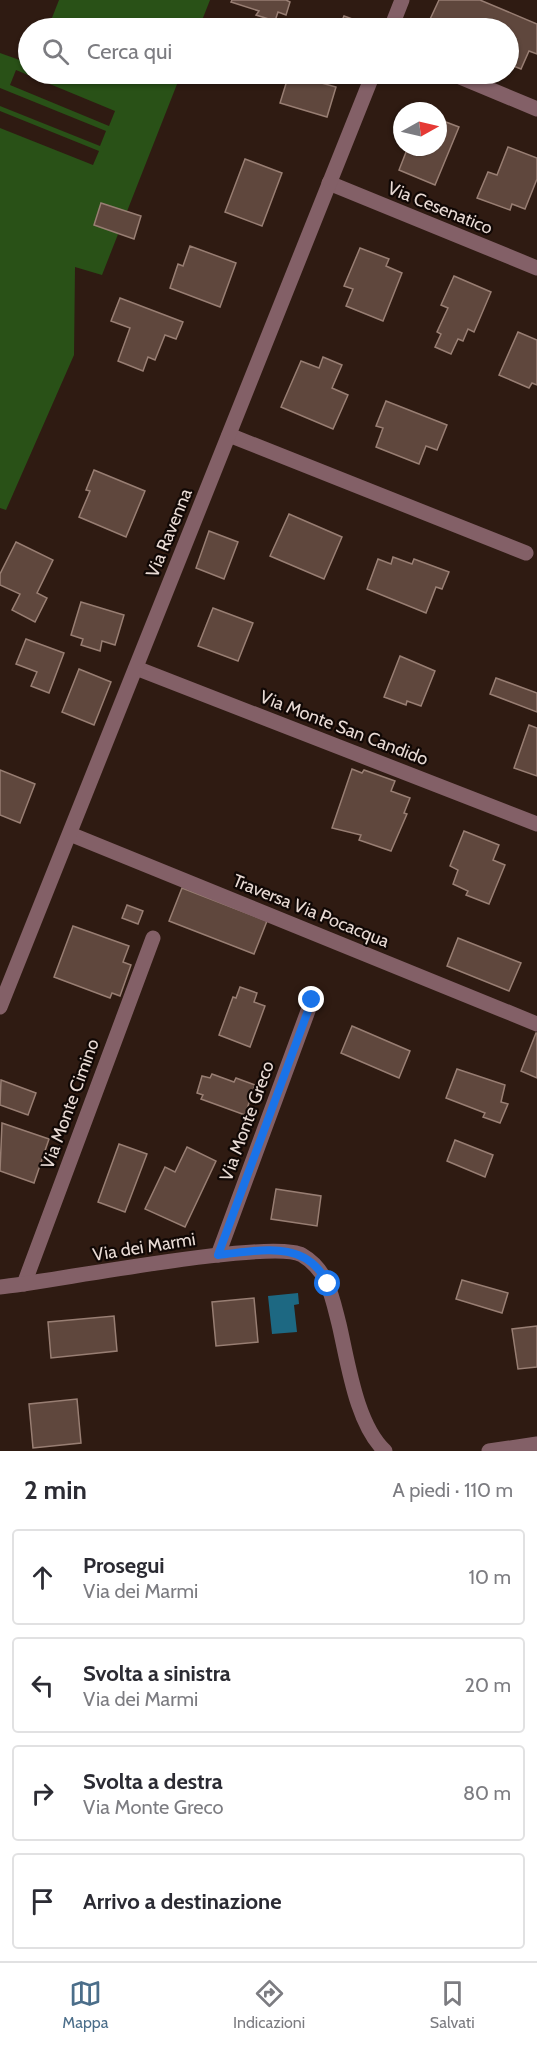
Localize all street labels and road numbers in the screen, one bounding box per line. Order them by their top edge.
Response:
street label: Via Cesenatico [384,177,496,239]
street label: Via Ravenna [141,485,197,581]
street label: Via Monte San Candido [257,686,431,770]
street label: Traversa Via Pocacqua [230,870,393,953]
street label: Via Monte Cimino [36,1036,104,1172]
street label: Via Monte Greco [215,1058,279,1184]
street label: Via dei Marmi [91,1228,197,1266]

